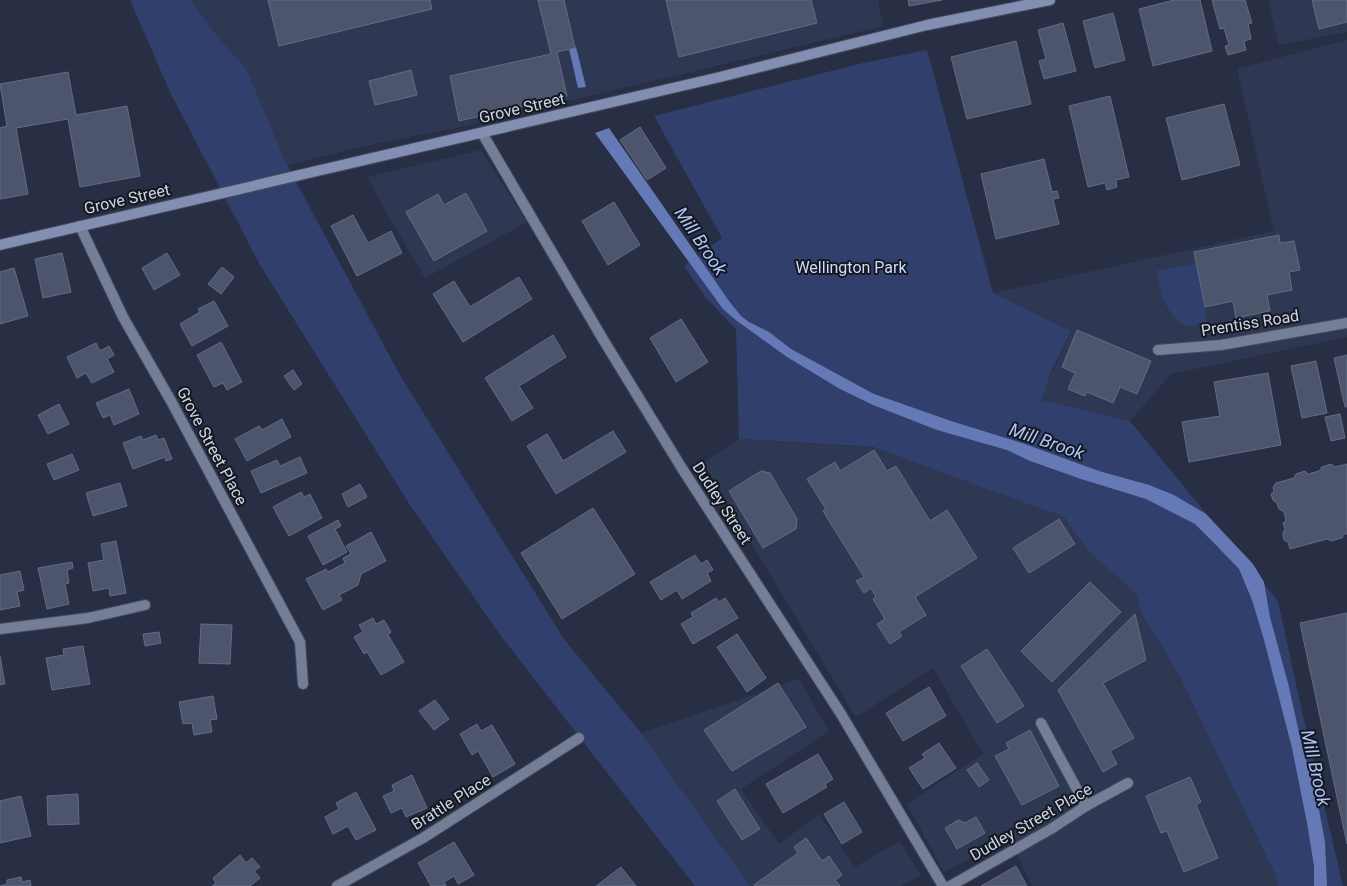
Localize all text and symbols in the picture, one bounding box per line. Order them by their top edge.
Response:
street label: Grove Street [477,89,567,127]
street label: Grove Street [82,180,172,218]
water label: Mill Brook [671,203,732,280]
park label: Wellington Park [795,258,907,277]
street label: Prentiss Road [1200,306,1300,340]
street label: Grove Street Place [173,384,251,508]
water label: Mill Brook [1007,418,1088,464]
street label: Dudley Street [688,458,756,548]
water label: Mill Brook [1297,728,1335,809]
street label: Brattle Place [408,770,494,834]
street label: Dudley Street Place [967,779,1095,865]

